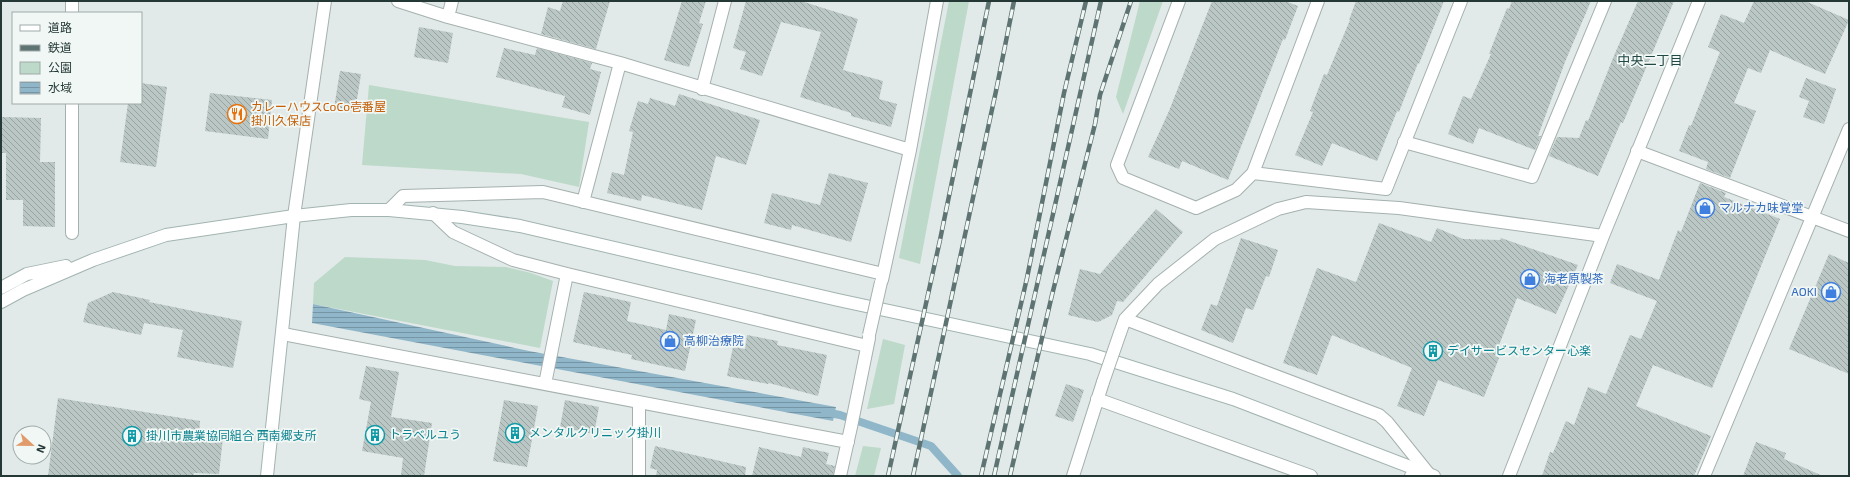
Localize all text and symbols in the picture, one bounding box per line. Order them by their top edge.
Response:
legend [12,12,142,104]
text: 道路 [48,20,72,34]
text: 鉄道 [48,40,72,54]
district label: 中央二丁目 [1617,52,1683,68]
text: 公園 [48,60,72,74]
text: 水域 [48,80,72,94]
place label: カレーハウスCoCo壱番屋 掛川久保店 [251,99,386,127]
restaurant icon: カレーハウスCoCo壱番屋 掛川久保店 [226,103,248,125]
shop icon: マルナカ味覚堂 [1694,197,1716,219]
place label: マルナカ味覚堂 [1719,200,1803,214]
shop icon: 海老原製茶 [1519,268,1541,290]
place label: 海老原製茶 [1544,271,1604,285]
shop icon: AOKI [1820,281,1842,303]
place label: AOKI [1791,284,1817,298]
shop icon: 高柳治療院 [659,330,681,352]
place label: 高柳治療院 [684,333,744,347]
building icon: デイサービスセンター心楽 [1422,340,1444,362]
place label: デイサービスセンター心楽 [1447,343,1591,357]
building icon: メンタルクリニック掛川 [504,422,526,444]
building icon: トラベルユう [364,424,386,446]
north arrow [12,425,52,465]
building icon: 掛川市農業協同組合 西南郷支所 [121,425,143,447]
place label: メンタルクリニック掛川 [529,425,661,439]
place label: トラベルユう [389,427,461,441]
place label: 掛川市農業協同組合 西南郷支所 [146,428,317,442]
text: N [34,443,49,455]

